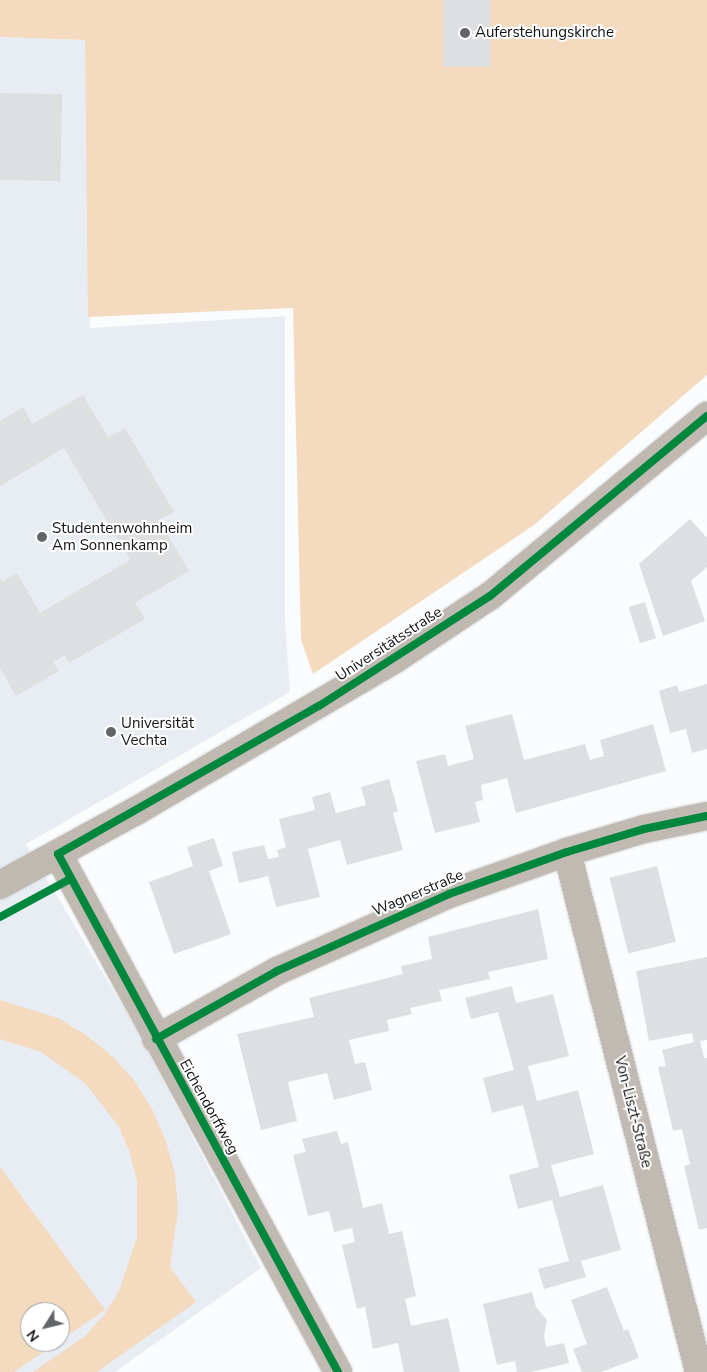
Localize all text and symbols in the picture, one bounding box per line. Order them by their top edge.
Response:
place label: Auferstehungskirche [475,24,614,42]
marker: Auferstehungskirche [459,27,471,39]
place label: Studentenwohnheim Am Sonnenkamp [52,519,192,554]
marker: Studentenwohnheim Am Sonnenkamp [36,531,48,543]
street label: Universitätsstraße [333,603,445,685]
place label: Universität Vechta [121,714,194,749]
marker: Universität Vechta [105,726,117,738]
street label: Wagnerstraße [370,866,466,920]
street label: Von-Liszt-Straße [610,1054,656,1170]
street label: Eichendorffweg [175,1056,243,1158]
north arrow [20,1302,70,1352]
text: N [23,1326,44,1345]

